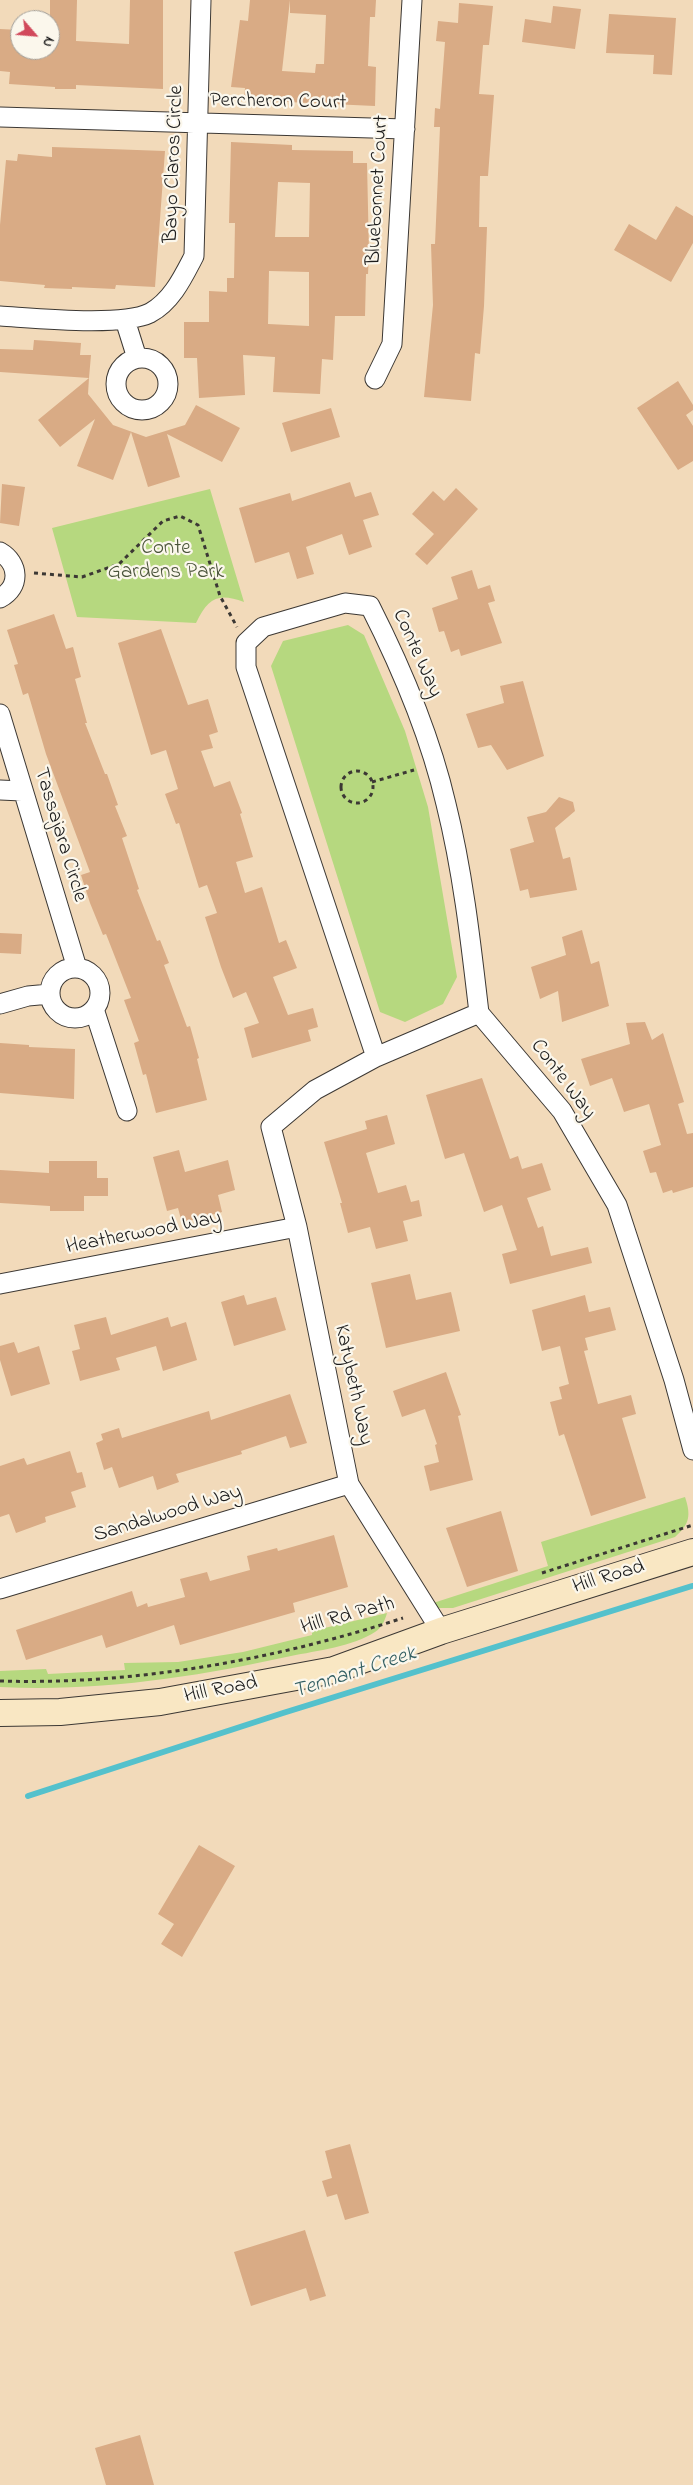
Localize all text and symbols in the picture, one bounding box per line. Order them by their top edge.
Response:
north arrow [10,10,60,60]
text: N [36,33,59,51]
street label: Bayo Claros Circle [160,85,190,243]
street label: Percheron Court [210,89,346,117]
street label: Bluebonnet Court [362,114,396,266]
park label: Conte Gardens Park [108,537,224,587]
street label: Conte Way [385,606,447,702]
street label: Tassajara Circle [27,765,91,905]
street label: Conte Way [524,1035,600,1125]
street label: Heatherwood Way [64,1207,224,1261]
street label: Katybeth Way [327,1323,377,1447]
street label: Sandalwood Way [91,1480,245,1550]
street label: Hill Road [570,1555,648,1601]
street label: Hill Rd Path [298,1592,398,1642]
water label: Tennant Creek [290,1642,420,1706]
street label: Hill Road [182,1672,260,1710]

